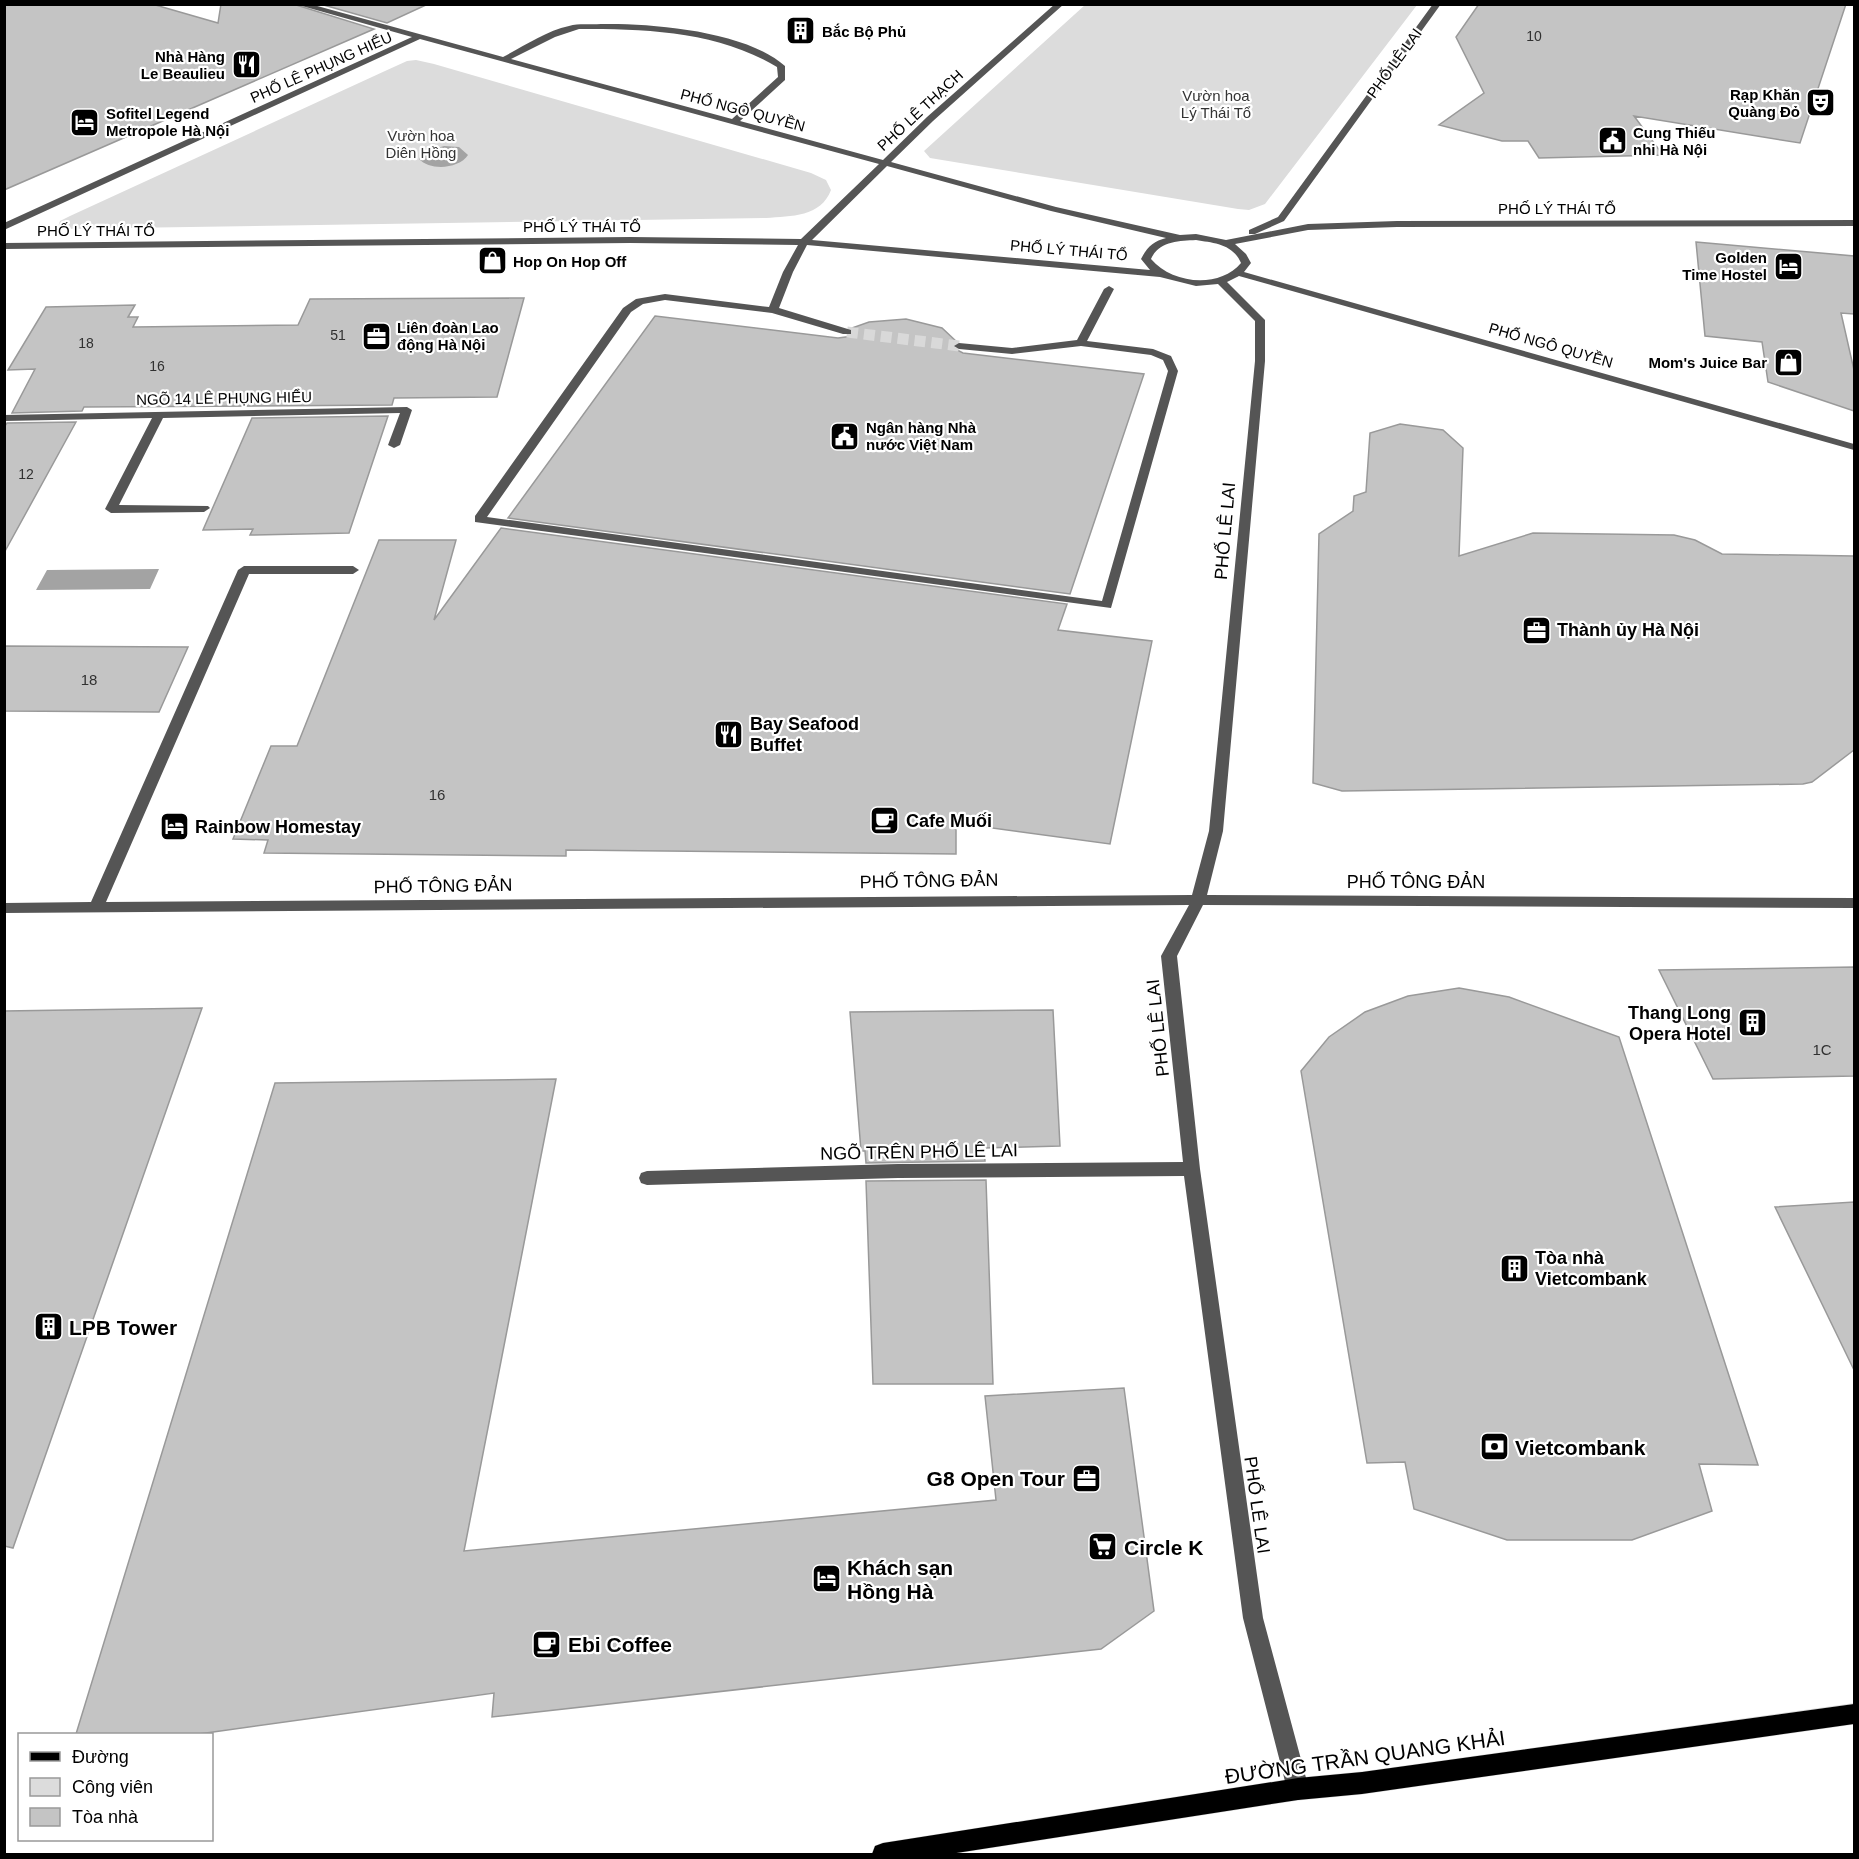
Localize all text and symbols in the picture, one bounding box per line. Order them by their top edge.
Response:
building icon: Bắc Bộ Phủ [785,15,817,47]
place label: Bắc Bộ Phủ [822,23,906,40]
street label: PHỐ LÊ LAI [1363,25,1425,101]
street label: PHỐ LÊ PHỤNG HIỂU [247,28,395,106]
house number: 10 [1526,28,1542,44]
place label: Nhà Hàng Le Beaulieu [141,48,225,82]
restaurant icon: Nhà Hàng Le Beaulieu [230,49,262,81]
street label: PHỐ LÊ THẠCH [874,66,966,154]
street label: PHỐ NGÔ QUYỀN [679,85,807,135]
place label: Rạp Khăn Quàng Đỏ [1728,86,1800,120]
park label: Vườn hoa Lý Thái Tổ [1181,87,1251,121]
theatre icon: Rạp Khăn Quàng Đỏ [1805,87,1837,119]
place label: Sofitel Legend Metropole Hà Nội [106,105,229,139]
hotel icon: Sofitel Legend Metropole Hà Nội [69,106,101,138]
place label: Cung Thiếu nhi Hà Nội [1633,124,1716,158]
public building icon: Cung Thiếu nhi Hà Nội [1596,125,1628,157]
park label: Vườn hoa Diên Hồng [386,127,456,161]
street label: PHỐ LÝ THÁI TỔ [1498,200,1616,217]
street label: PHỐ LÝ THÁI TỔ [523,218,641,235]
street label: PHỐ LÝ THÁI TỔ [37,222,155,239]
street label: PHỐ LÝ THÁI TỔ [1010,236,1128,264]
shop icon: Hop On Hop Off [476,245,508,277]
place label: Golden Time Hostel [1682,249,1767,283]
hotel icon: Golden Time Hostel [1772,250,1804,282]
place label: Hop On Hop Off [513,253,627,270]
place label: Liên đoàn Lao động Hà Nội [397,319,499,353]
street label: PHỐ NGÔ QUYỀN [1487,319,1615,371]
office icon: Liên đoàn Lao động Hà Nội [360,320,392,352]
house number: 51 [330,327,346,343]
house number: 18 [78,335,94,351]
shop icon: Mom's Juice Bar [1772,346,1804,378]
place label: Mom's Juice Bar [1648,354,1767,371]
house number: 16 [149,358,165,374]
street label: NGÕ 14 LÊ PHỤNG HIỂU [136,388,312,408]
place label: Ngân hàng Nhà nước Việt Nam [866,419,977,453]
public building icon: Ngân hàng Nhà nước Việt Nam [829,420,861,452]
house number: 12 [18,466,34,482]
street label: PHỐ LÊ LAI [1210,481,1239,581]
office icon: Thành ủy Hà Nội [1520,614,1552,646]
place label: Thành ủy Hà Nội [1557,620,1699,640]
house number: 18 [81,671,97,688]
place label: Bay Seafood Buffet [750,714,859,755]
restaurant icon: Bay Seafood Buffet [713,718,745,750]
house number: 16 [429,786,445,803]
cafe icon: Cafe Muối [869,805,901,837]
hotel icon: Rainbow Homestay [158,811,190,843]
place label: Cafe Muối [906,811,992,831]
place label: Rainbow Homestay [195,817,361,837]
street label: PHỐ TÔNG ĐẢN [859,869,999,892]
street label: PHỐ TÔNG ĐẢN [1347,871,1485,892]
street label: PHỐ TÔNG ĐẢN [373,874,513,897]
street label: PHỐ LÊ LAI [1142,978,1173,1078]
place label: Thang Long Opera Hotel [1628,1003,1731,1044]
building icon: Thang Long Opera Hotel [1736,1007,1768,1039]
house number: 1C [1812,1041,1832,1058]
street label: NGÕ TRÊN PHỐ LÊ LAI [820,1139,1018,1164]
place label: Tòa nhà Vietcombank [1535,1248,1648,1289]
building icon: Tòa nhà Vietcombank [1498,1252,1530,1284]
building icon: LPB Tower [32,1311,64,1343]
place label: LPB Tower [69,1316,177,1339]
bank icon: Vietcombank [1478,1431,1510,1463]
place label: Vietcombank [1515,1436,1646,1459]
street label: PHỐ LÊ LAI [1240,1455,1275,1555]
office icon: G8 Open Tour [1070,1462,1102,1494]
place label: G8 Open Tour [927,1467,1065,1490]
supermarket icon: Circle K [1087,1531,1119,1563]
place label: Circle K [1124,1536,1203,1559]
place label: Khách sạn Hồng Hà [847,1556,953,1603]
hotel icon: Khách sạn Hồng Hà [810,1563,842,1595]
cafe icon: Ebi Coffee [531,1628,563,1660]
place label: Ebi Coffee [568,1633,672,1656]
street label: ĐƯỜNG TRẦN QUANG KHẢI [1223,1726,1507,1788]
legend [18,1733,213,1841]
text: Đường [72,1747,129,1767]
text: Công viên [72,1777,153,1797]
text: Tòa nhà [72,1807,139,1827]

